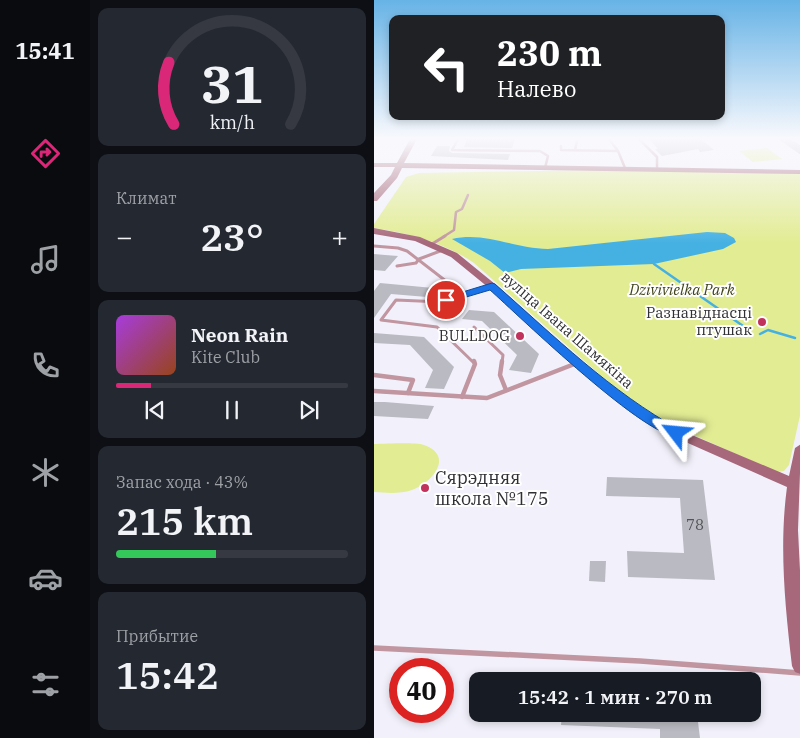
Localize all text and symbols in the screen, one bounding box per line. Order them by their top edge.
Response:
text: 230 m [497,30,602,76]
icon: left [414,35,479,100]
text: 15:41 [15,36,75,65]
text: 31 [201,50,263,117]
text: Налево [497,74,576,103]
text: km/h [209,111,255,134]
icon: directions [28,136,63,171]
text: Климат [116,188,176,208]
text: 23° [200,212,264,261]
text: − [116,218,133,255]
text: + [331,218,348,255]
icon: music [28,242,63,277]
street label: вуліца Івана Шамякіна [497,267,637,392]
pin [425,279,467,321]
park label: Dzivivielka Park [628,280,735,299]
icon: arrive [432,286,460,314]
place label: Разнавіднасці птушак [646,303,752,339]
marker: Разнавіднасці птушак [756,316,768,328]
text: Neon Rain [191,323,288,347]
place label: BULLDOG [439,326,510,345]
marker: BULLDOG [514,330,526,342]
text: Kite Club [191,347,260,367]
icon: phone [28,348,63,383]
icon: previous [141,396,169,424]
icon: pause [218,396,246,424]
icon: next [295,396,323,424]
position arrow [649,406,701,458]
icon: climate [28,455,63,490]
place label: Сярэдняя школа №175 [435,466,549,510]
text: Запас хода · 43% [116,472,248,492]
marker: Сярэдняя школа №175 [419,482,431,494]
text: 215 km [116,496,253,545]
house number: 78 [686,515,704,534]
icon: car [28,561,63,596]
text: Прибытие [116,626,198,646]
text: 15:42 [116,650,219,699]
speed limit sign: 40 [389,658,454,723]
icon: filters [28,667,63,702]
text: 15:42 · 1 мин · 270 m [518,685,712,709]

